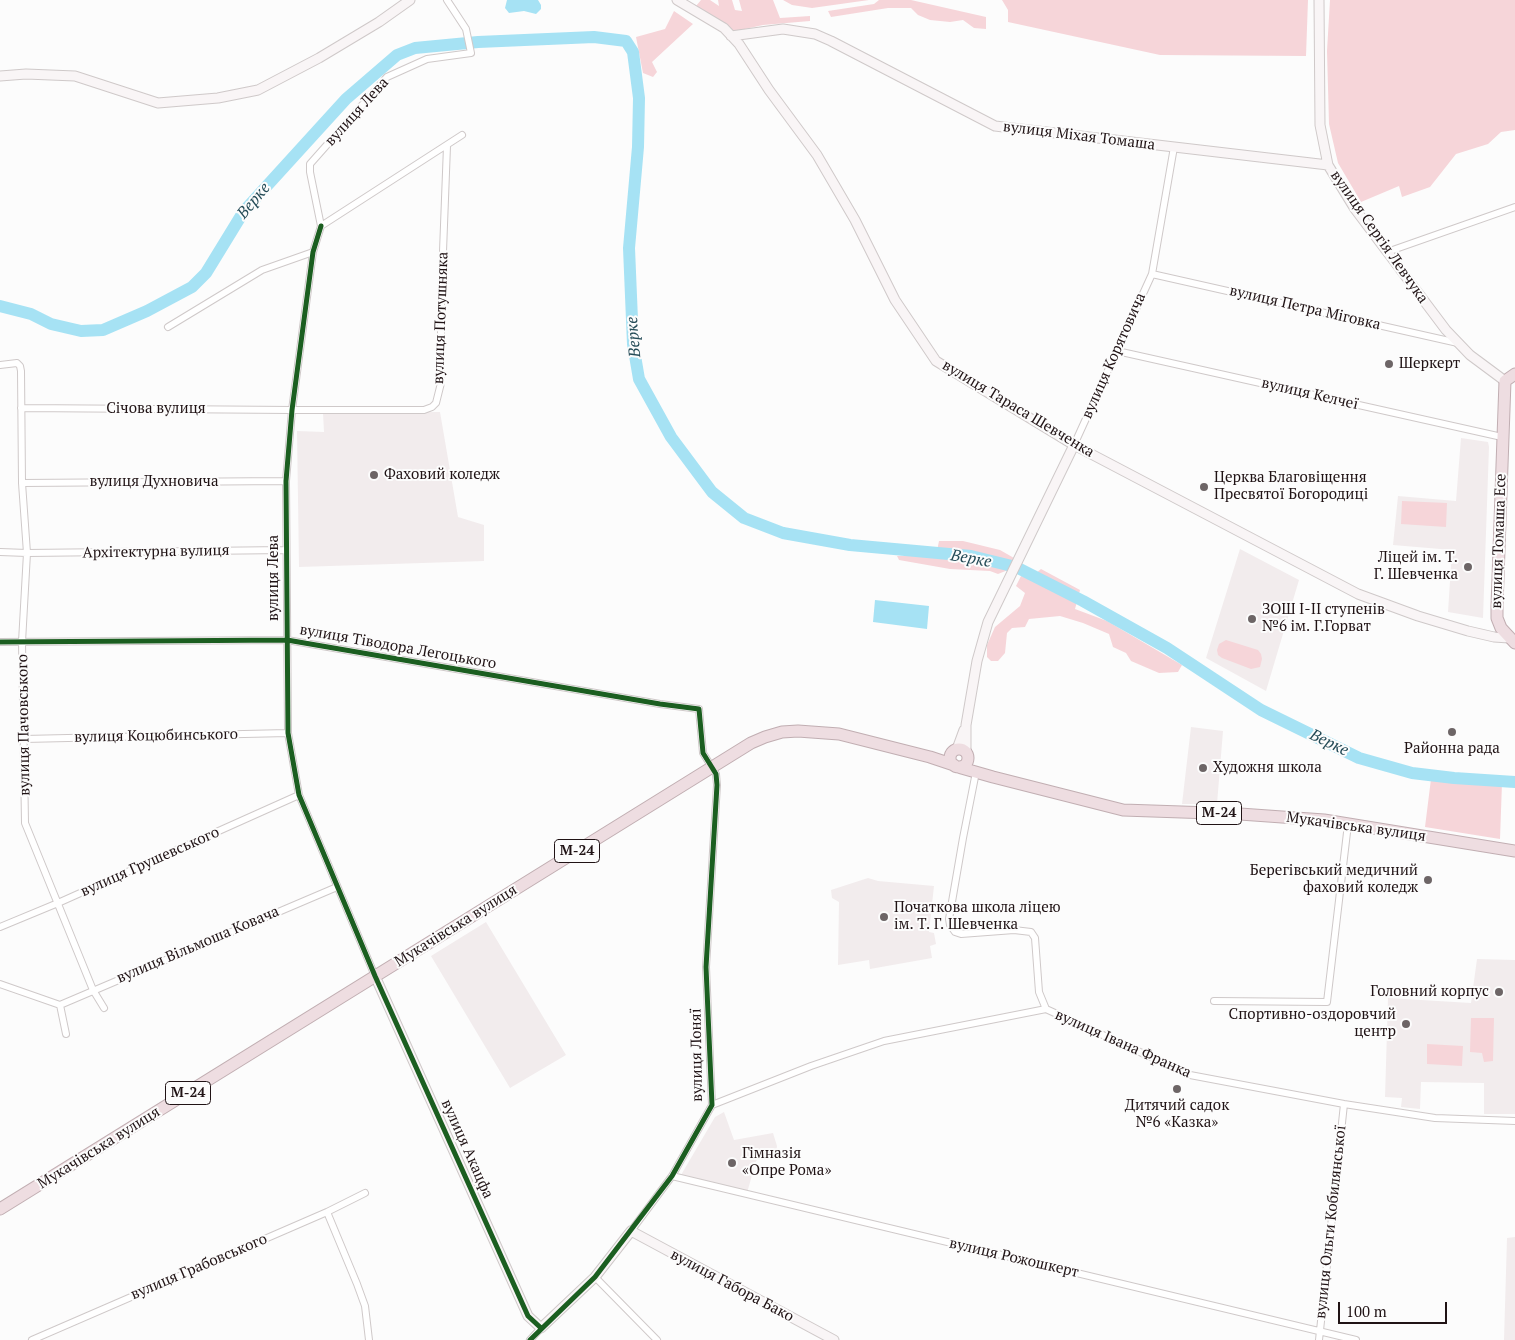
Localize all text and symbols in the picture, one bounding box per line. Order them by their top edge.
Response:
street label: вулиця Лева [321,74,393,150]
street label: вулиця Міхая Томаша [1002,118,1156,154]
street label: вулиця Сергія Левчука [1326,167,1432,307]
water label: Верке [234,179,274,223]
street label: вулиця Потушняка [430,252,452,384]
street label: вулиця Петра Міговка [1228,282,1382,334]
street label: вулиця Корятовича [1078,290,1150,422]
water label: Верке [623,316,645,358]
place label: Шеркерт [1399,355,1460,373]
street label: вулиця Тараса Шевченка [939,356,1097,462]
marker: Шеркерт [1383,358,1395,370]
street label: вулиця Келчеї [1260,374,1360,414]
street label: Січова вулиця [106,400,206,418]
place label: Фаховий коледж [384,466,500,484]
marker: Фаховий коледж [368,469,380,481]
place label: Церква Благовіщення Пресвятої Богородиці [1214,469,1368,504]
street label: вулиця Духновича [89,473,219,491]
street label: вулиця Томаша Есе [1488,473,1510,609]
marker: Церква Благовіщення Пресвятої Богородиці [1198,481,1210,493]
street label: вулиця Лева [265,535,283,621]
street label: Архітектурна вулиця [82,542,230,562]
water label: Верке [949,546,993,572]
place label: Ліцей ім. Т. Г. Шевченка [1374,549,1458,584]
marker: Ліцей ім. Т. Г. Шевченка [1462,561,1474,573]
place label: ЗОШ І-ІІ ступенів №6 ім. Г.Горват [1262,601,1385,636]
marker: ЗОШ І-ІІ ступенів №6 ім. Г.Горват [1246,613,1258,625]
street label: вулиця Тіводора Легоцького [298,621,498,673]
street label: вулиця Пачовського [14,654,34,796]
water label: Верке [1306,725,1352,761]
street label: вулиця Коцюбинського [74,726,238,746]
marker: Районна рада [1446,726,1458,738]
place label: Районна рада [1404,740,1500,758]
place label: Художня школа [1213,759,1322,777]
marker: Художня школа [1197,762,1209,774]
road number: М-24 [1196,801,1242,824]
street label: Мукачівська вулиця [1285,808,1427,846]
street label: вулиця Грушевського [78,823,222,901]
road number: М-24 [554,839,600,862]
place label: Берегівський медичний фаховий коледж [1250,862,1418,897]
marker: Берегівський медичний фаховий коледж [1422,874,1434,886]
street label: Мукачівська вулиця [392,881,520,971]
place label: Початкова школа ліцею ім. Т. Г. Шевченка [894,899,1060,934]
street label: вулиця Вільмоша Ковача [114,903,282,987]
marker: Початкова школа ліцею ім. Т. Г. Шевченка [878,911,890,923]
place label: Головний корпус [1370,983,1489,1001]
marker: Головний корпус [1493,986,1505,998]
street label: вулиця Івана Франка [1052,1006,1194,1082]
place label: Спортивно-оздоровчий центр [1229,1006,1396,1041]
street label: вулиця Лоняї [687,1008,707,1102]
marker: Спортивно-оздоровчий центр [1400,1018,1412,1030]
road number: М-24 [166,1082,210,1104]
marker: Дитячий садок №6 «Казка» [1171,1083,1183,1095]
street label: вулиця Акацфа [437,1097,497,1201]
place label: Дитячий садок №6 «Казка» [1125,1097,1229,1132]
street label: Мукачівська вулиця [35,1103,163,1193]
street label: вулиця Ольги Кобилянської [1312,1124,1350,1320]
place label: Гімназія «Опре Рома» [742,1145,831,1180]
marker: Гімназія «Опре Рома» [726,1157,738,1169]
street label: вулиця Грабовського [128,1230,270,1304]
street label: вулиця Рожошкерт [947,1234,1081,1282]
street label: вулиця Габора Бако [667,1246,797,1326]
scale bar [1340,1292,1449,1324]
text: 100 m [1346,1301,1387,1321]

